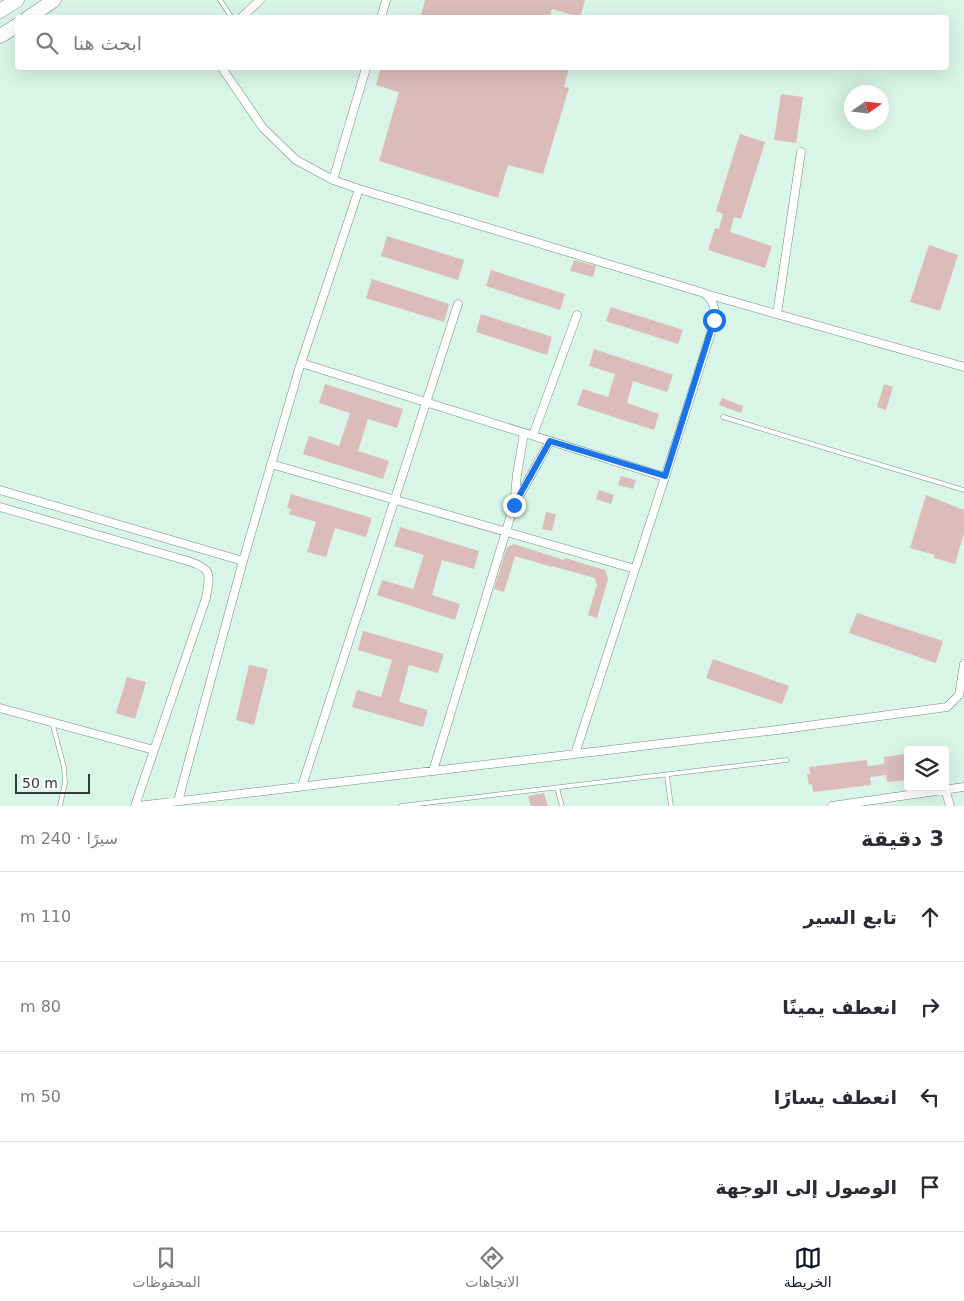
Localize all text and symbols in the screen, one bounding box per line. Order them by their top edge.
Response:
search box [15,15,949,70]
icon: search [33,29,61,57]
text: ابحث هنا [73,32,142,54]
north arrow [844,85,889,130]
route start [703,309,726,332]
route end [503,494,526,517]
map controls [904,746,949,791]
button: layers [904,746,949,791]
scale bar [15,771,90,794]
text: 50 m [22,775,58,791]
text: 3 دقيقة [861,827,944,851]
text: سيرًا · 240 m [20,829,118,848]
icon: ahead [916,903,944,931]
text: تابع السير [803,906,897,928]
text: 110 m [20,907,71,926]
icon: right [916,993,944,1021]
text: انعطف يمينًا [782,996,897,1018]
text: 80 m [20,997,61,1016]
icon: left [916,1083,944,1111]
text: انعطف يسارًا [774,1086,897,1108]
text: 50 m [20,1087,61,1106]
icon: arrive [916,1173,944,1201]
text: الوصول إلى الوجهة [715,1176,897,1198]
tab: المحفوظات [132,1244,201,1290]
tab: الاتجاهات [465,1244,519,1290]
tab: الخريطة [784,1244,832,1290]

